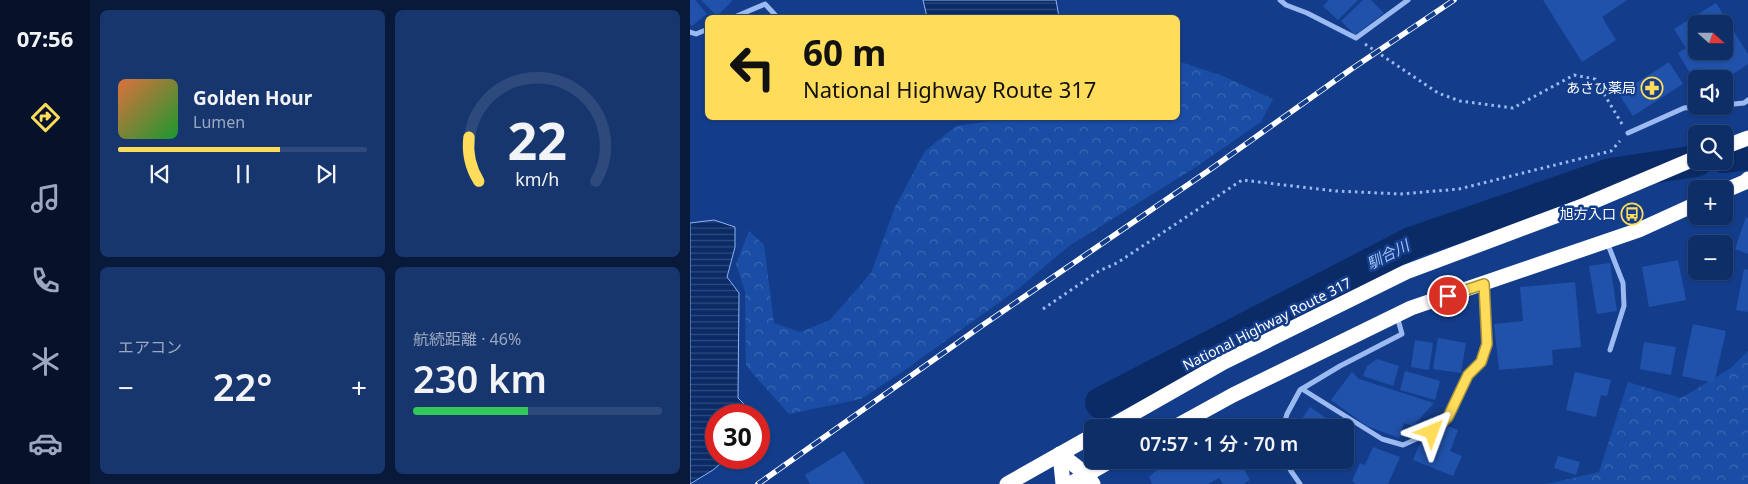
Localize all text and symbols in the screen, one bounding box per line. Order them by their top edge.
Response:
north arrow [1688,15,1732,60]
map controls [1688,15,1733,280]
text: 07:56 [17,23,73,53]
text: 60 m [803,29,886,76]
icon: left [720,35,785,100]
button: sound [1688,70,1733,115]
text: National Highway Route 317 [803,74,1096,104]
pharmacy icon: あさひ薬局 [1640,76,1664,100]
place label: あさひ薬局 [1566,78,1636,97]
text: Golden Hour [193,85,312,111]
icon: directions [28,100,63,135]
text: 22 [508,104,567,175]
text: Lumen [193,111,245,133]
button: search [1688,125,1733,170]
icon: previous [146,160,174,188]
icon: pause [229,160,257,188]
icon: next [312,160,340,188]
text: km/h [516,167,559,191]
button: + [1688,180,1733,225]
icon: music [28,181,63,216]
bus stop icon: 旭方入口 [1620,202,1644,226]
place label: 旭方入口 [1560,204,1616,223]
water label: 馴合川 [1363,234,1414,273]
button: − [1688,235,1733,280]
icon: phone [28,263,63,298]
street label: National Highway Route 317 [1179,273,1354,374]
pin [1427,275,1469,317]
icon: arrive [1434,282,1462,310]
text: 航続距離 · 46% [413,328,521,350]
text: エアコン [118,336,182,358]
icon: climate [28,344,63,379]
text: 230 km [413,352,547,404]
text: 22° [213,360,272,412]
text: − [118,368,134,406]
text: + [351,368,367,406]
speed limit sign: 30 [705,404,770,469]
position arrow [1405,405,1457,457]
icon: car [28,426,63,461]
text: 07:57 · 1 分 · 70 m [1140,431,1298,457]

